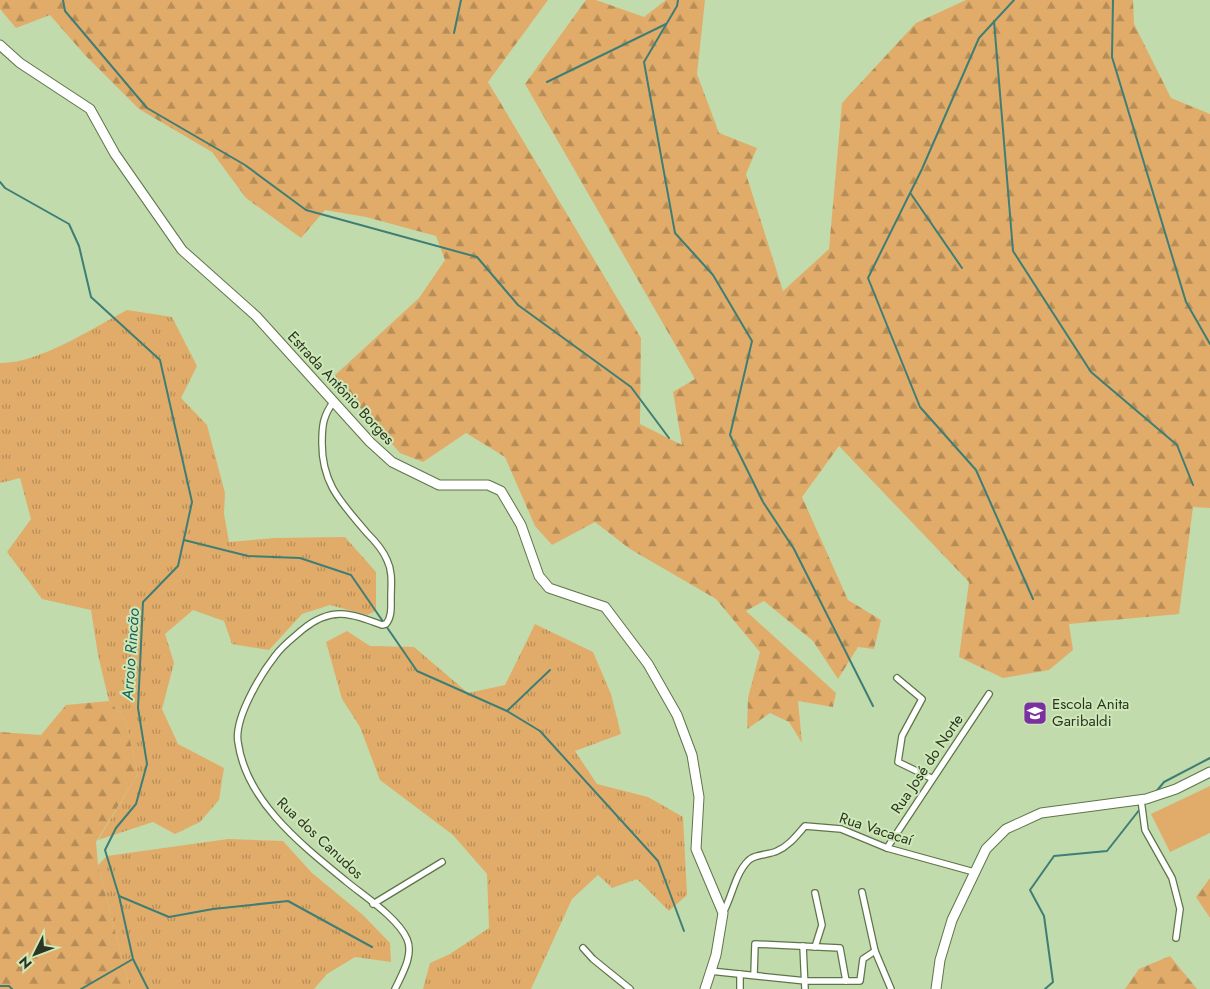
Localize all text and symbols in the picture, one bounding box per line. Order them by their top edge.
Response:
street label: Estrada Antônio Borges [282,326,400,450]
water label: Arroio Rincão [116,607,145,702]
place label: Escola Anita Garibaldi [1052,693,1129,732]
school or university icon: Escola Anita Garibaldi [1022,700,1048,726]
street label: Rua José do Norte [886,710,969,818]
street label: Rua dos Canudos [272,792,368,884]
street label: Rua Vacacaí [836,807,917,852]
north arrow [10,929,60,979]
text: N [14,952,36,974]

